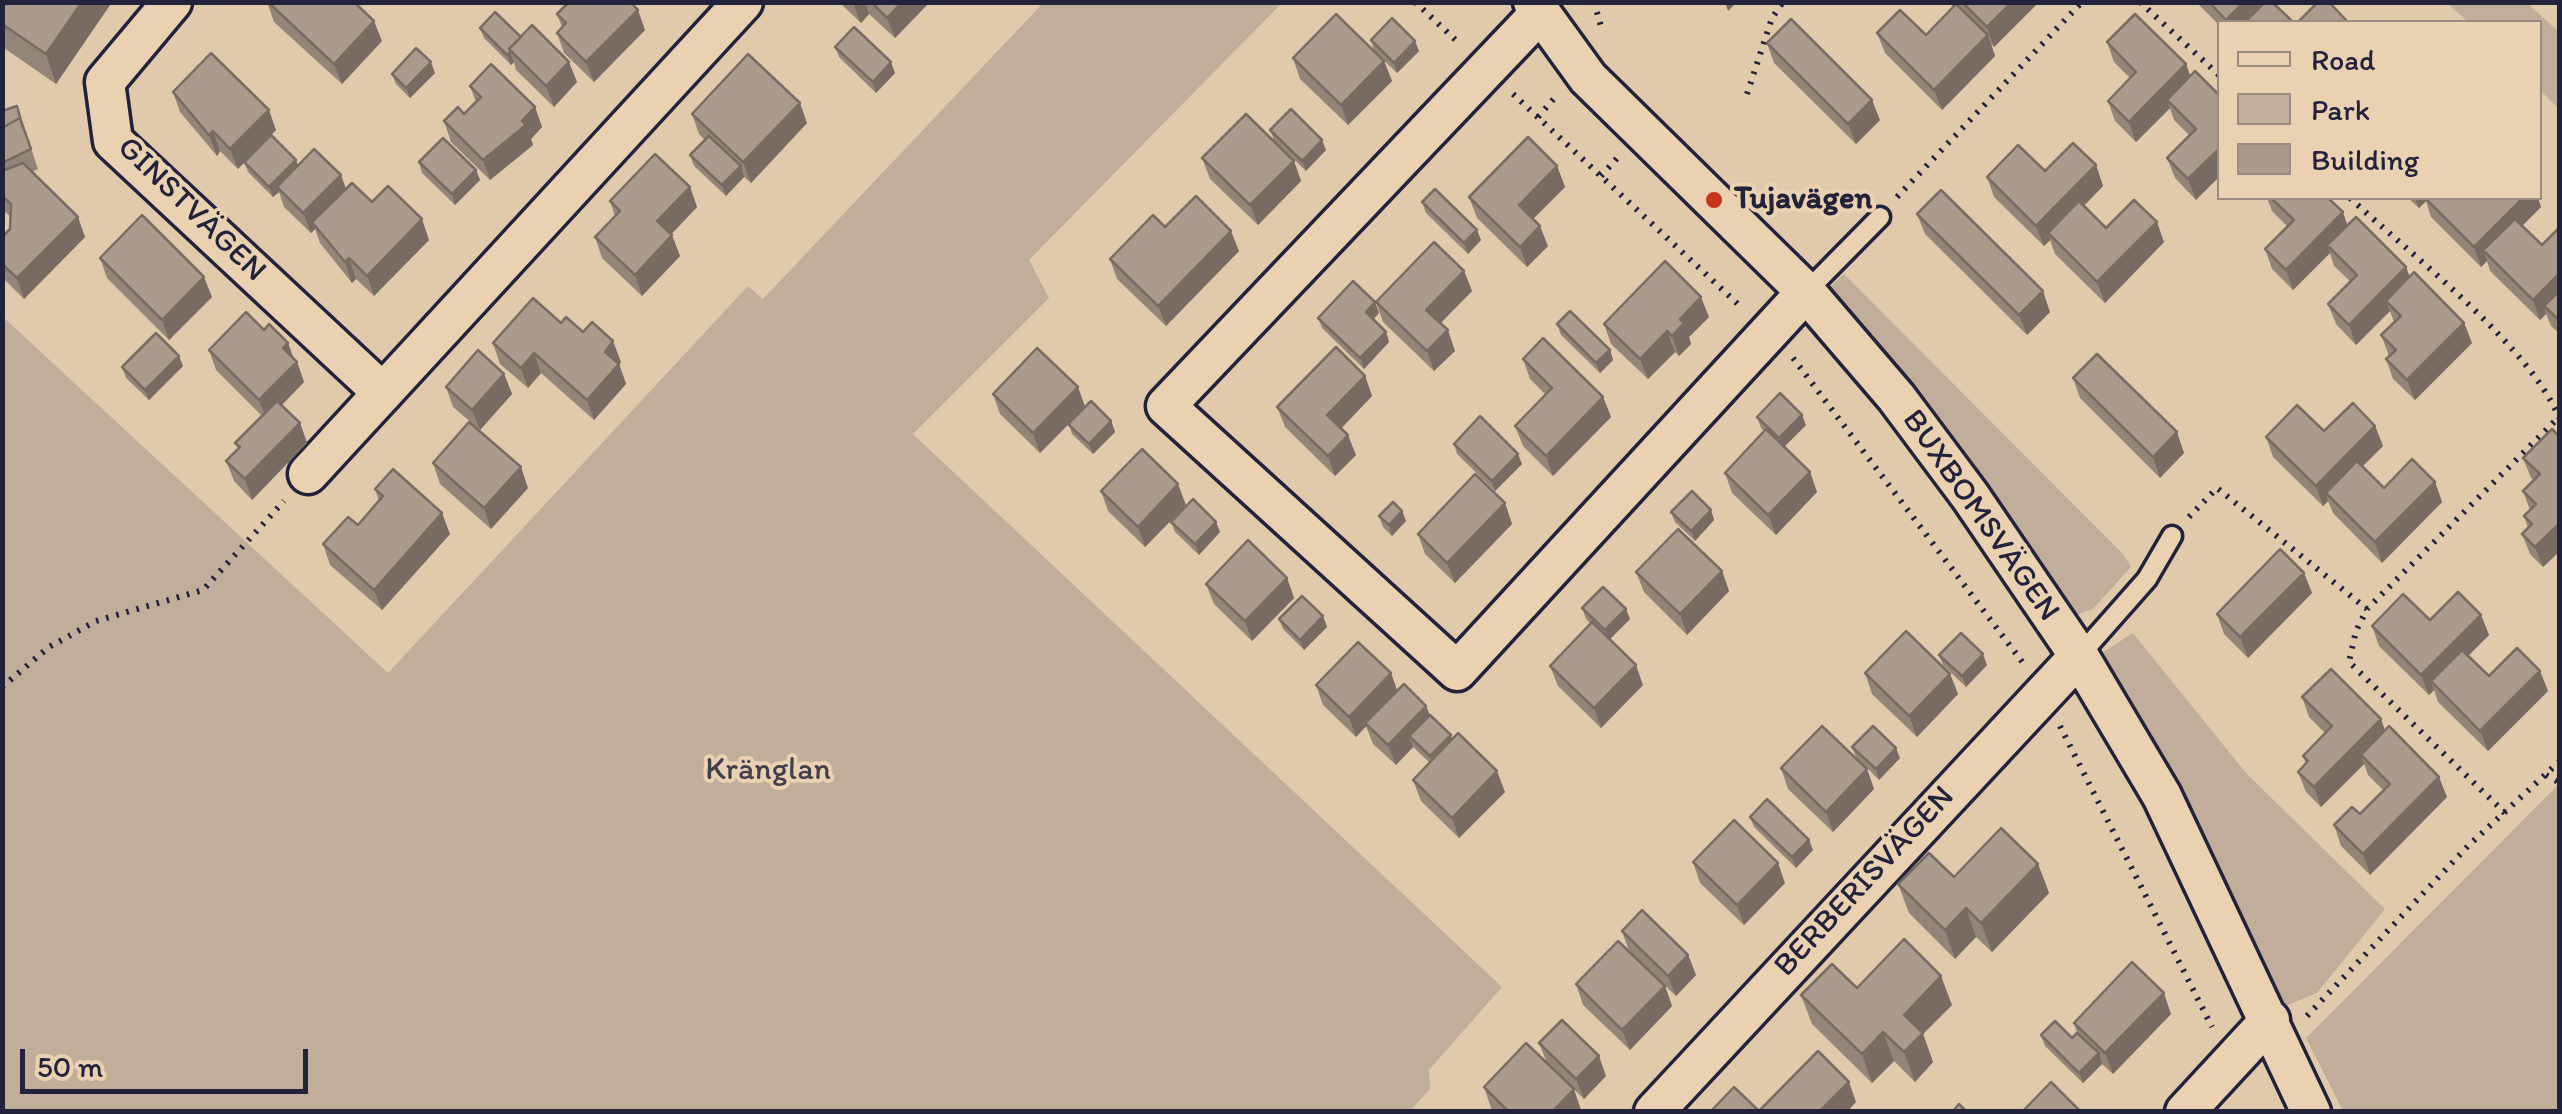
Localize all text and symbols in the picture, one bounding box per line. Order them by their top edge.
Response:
legend [2217,20,2542,200]
text: Road [2311,41,2376,78]
text: Park [2311,91,2370,128]
street label: GINSTVÄGEN [109,129,273,291]
text: Building [2311,141,2419,178]
place label: Tujavägen [1734,181,1872,219]
marker: Tujavägen [1703,189,1725,211]
street label: BUXBOMSVÄGEN [1893,403,2067,629]
park label: Kränglan [705,752,831,790]
street label: BERBERISVÄGEN [1767,779,1963,985]
scale bar [25,1029,312,1091]
text: 50 m [37,1048,103,1085]

